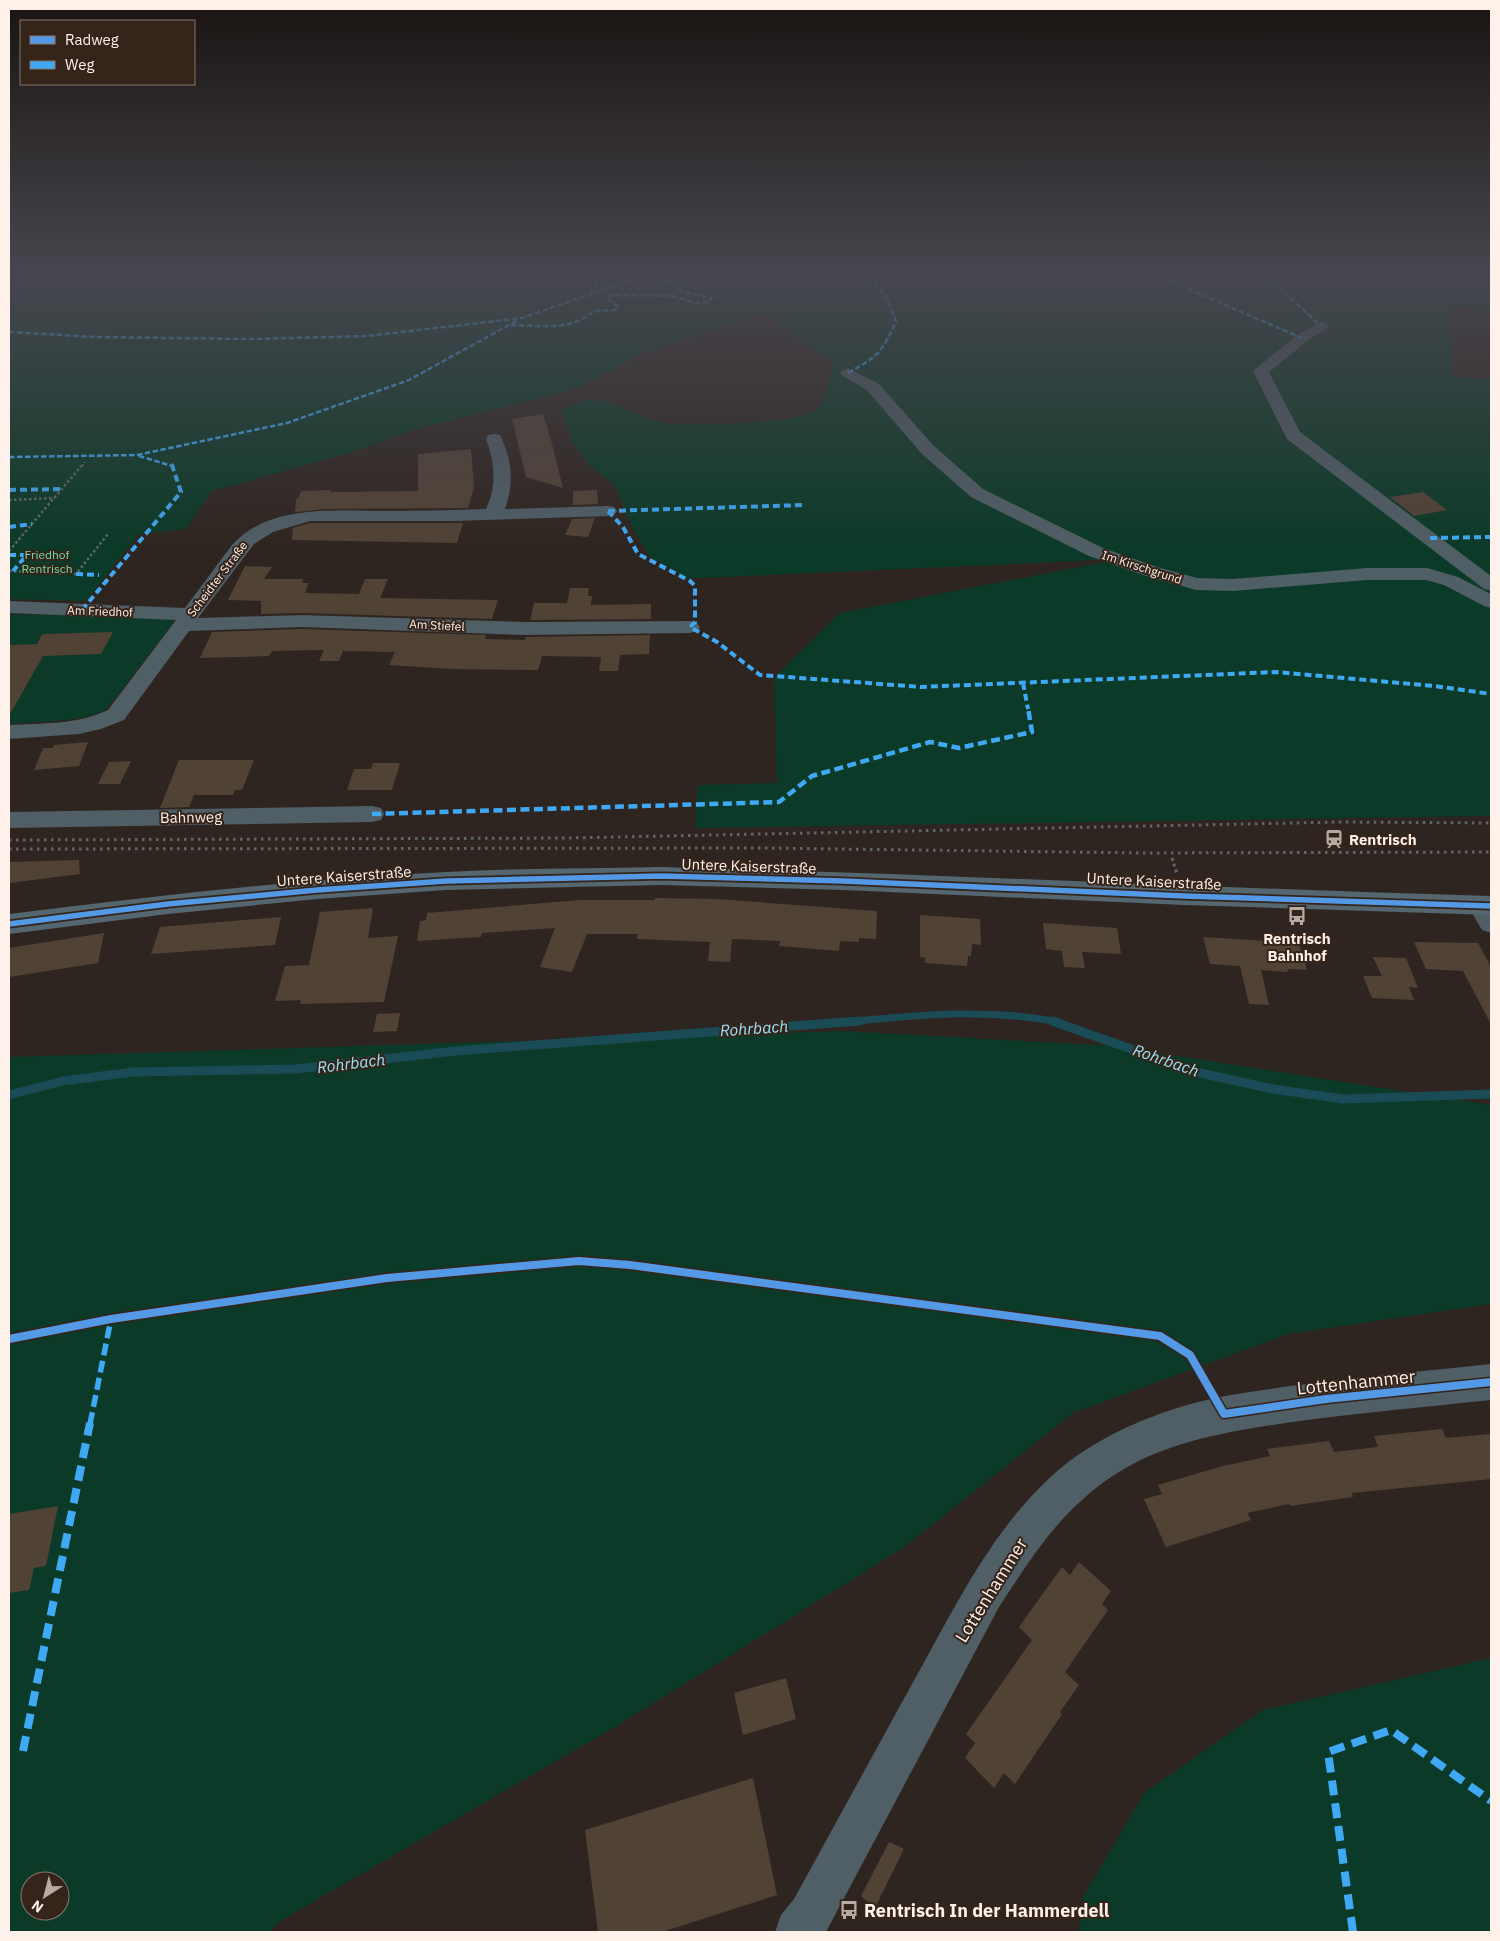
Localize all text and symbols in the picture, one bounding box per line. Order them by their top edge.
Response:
legend [20,20,195,85]
text: Radweg [65,30,119,49]
text: Weg [65,55,94,74]
street label: Scheidter Straße [184,538,250,620]
park label: Friedhof Rentrisch [21,547,73,576]
street label: Im Kirschgrund [1100,547,1184,587]
street label: Am Friedhof [67,602,133,620]
street label: Am Stiefel [409,616,465,634]
street label: Bahnweg [160,807,222,827]
station icon: Rentrisch [1323,828,1345,850]
place label: Rentrisch [1349,830,1417,849]
street label: Untere Kaiserstraße [681,854,817,878]
street label: Untere Kaiserstraße [276,862,412,890]
street label: Untere Kaiserstraße [1086,868,1222,894]
bus stop icon: Rentrisch Bahnhof [1286,905,1308,927]
place label: Rentrisch Bahnhof [1263,929,1331,965]
water label: Rohrbach [719,1016,789,1040]
water label: Rohrbach [1130,1039,1202,1081]
water label: Rohrbach [316,1049,386,1077]
street label: Lottenhammer [1296,1364,1417,1400]
street label: Lottenhammer [950,1533,1033,1647]
north arrow [20,1871,70,1921]
text: N [28,1896,47,1917]
bus stop icon: Rentrisch In der Hammerdell [838,1899,860,1921]
place label: Rentrisch In der Hammerdell [864,1899,1110,1922]

